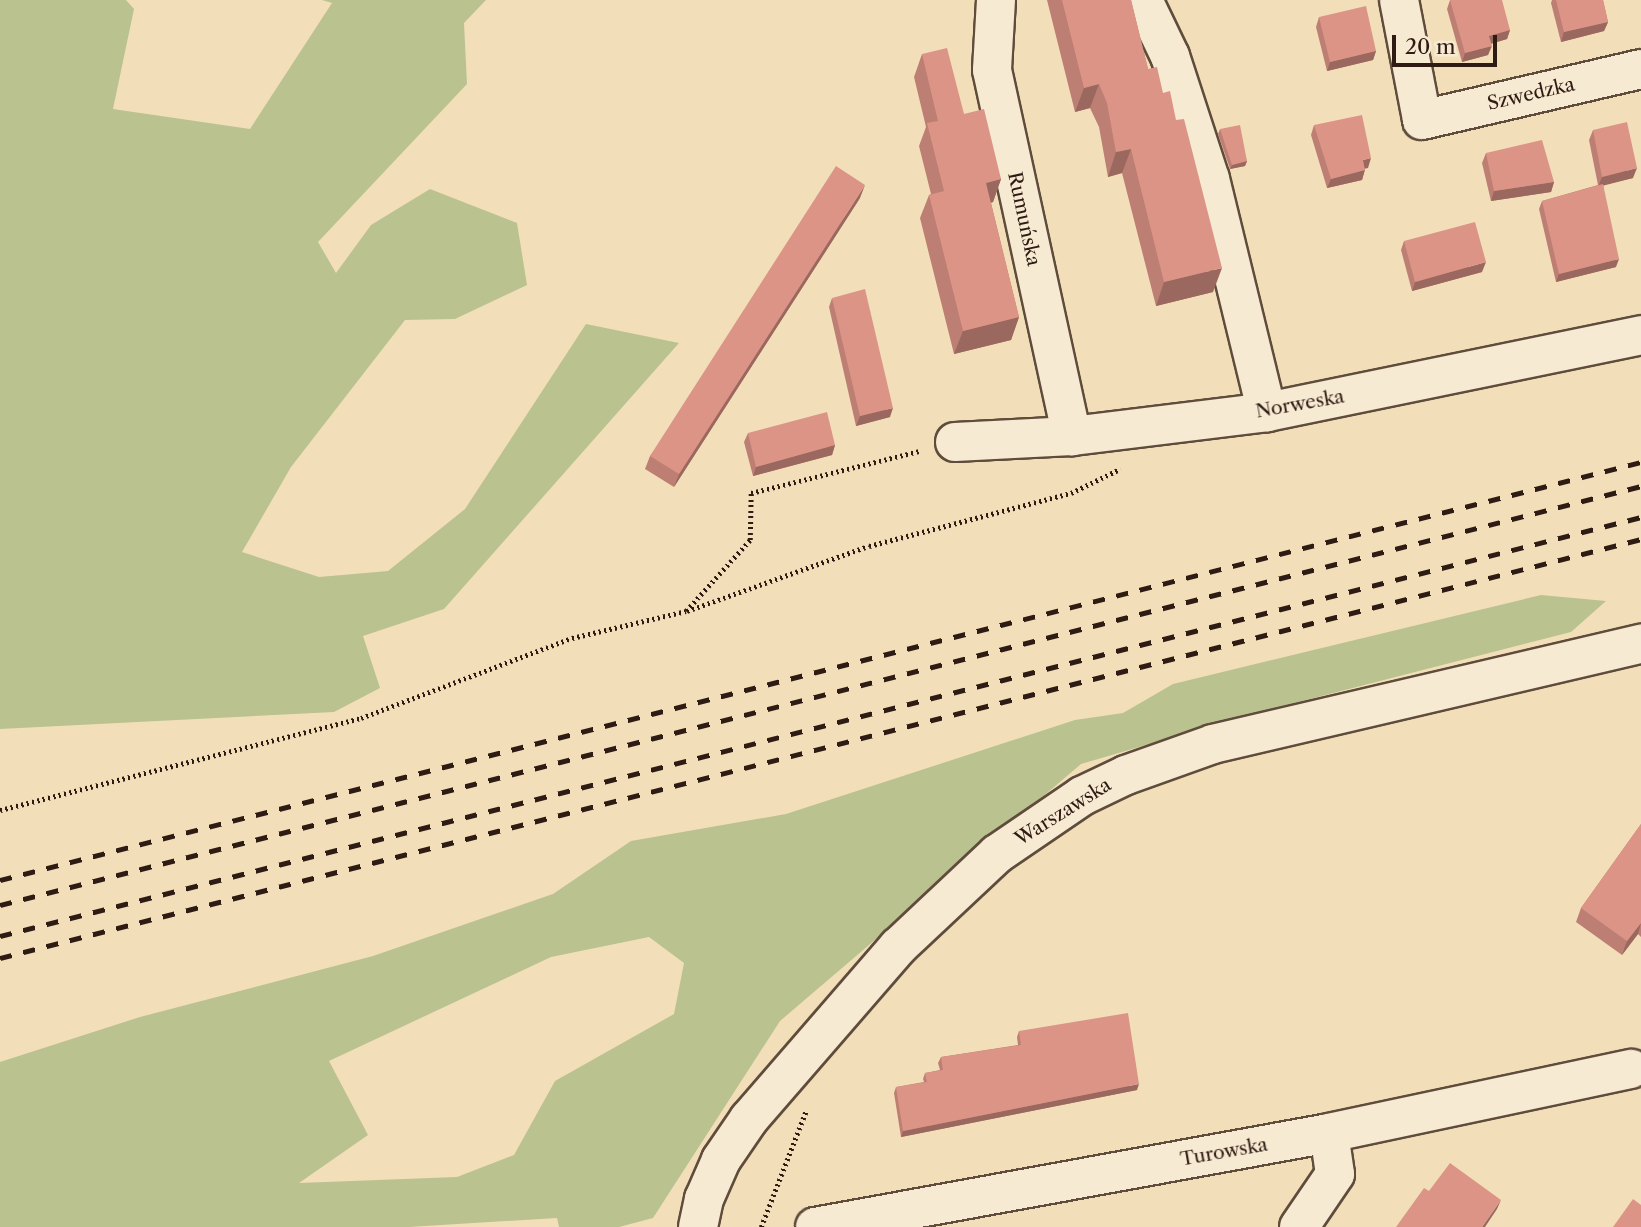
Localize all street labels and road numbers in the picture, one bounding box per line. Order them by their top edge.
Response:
street label: Szwedzka [1485,73,1577,115]
street label: Rumuńska [1003,170,1045,268]
street label: Norweska [1254,385,1346,423]
street label: Warszawska [1011,773,1115,851]
street label: Turowska [1179,1133,1269,1171]

